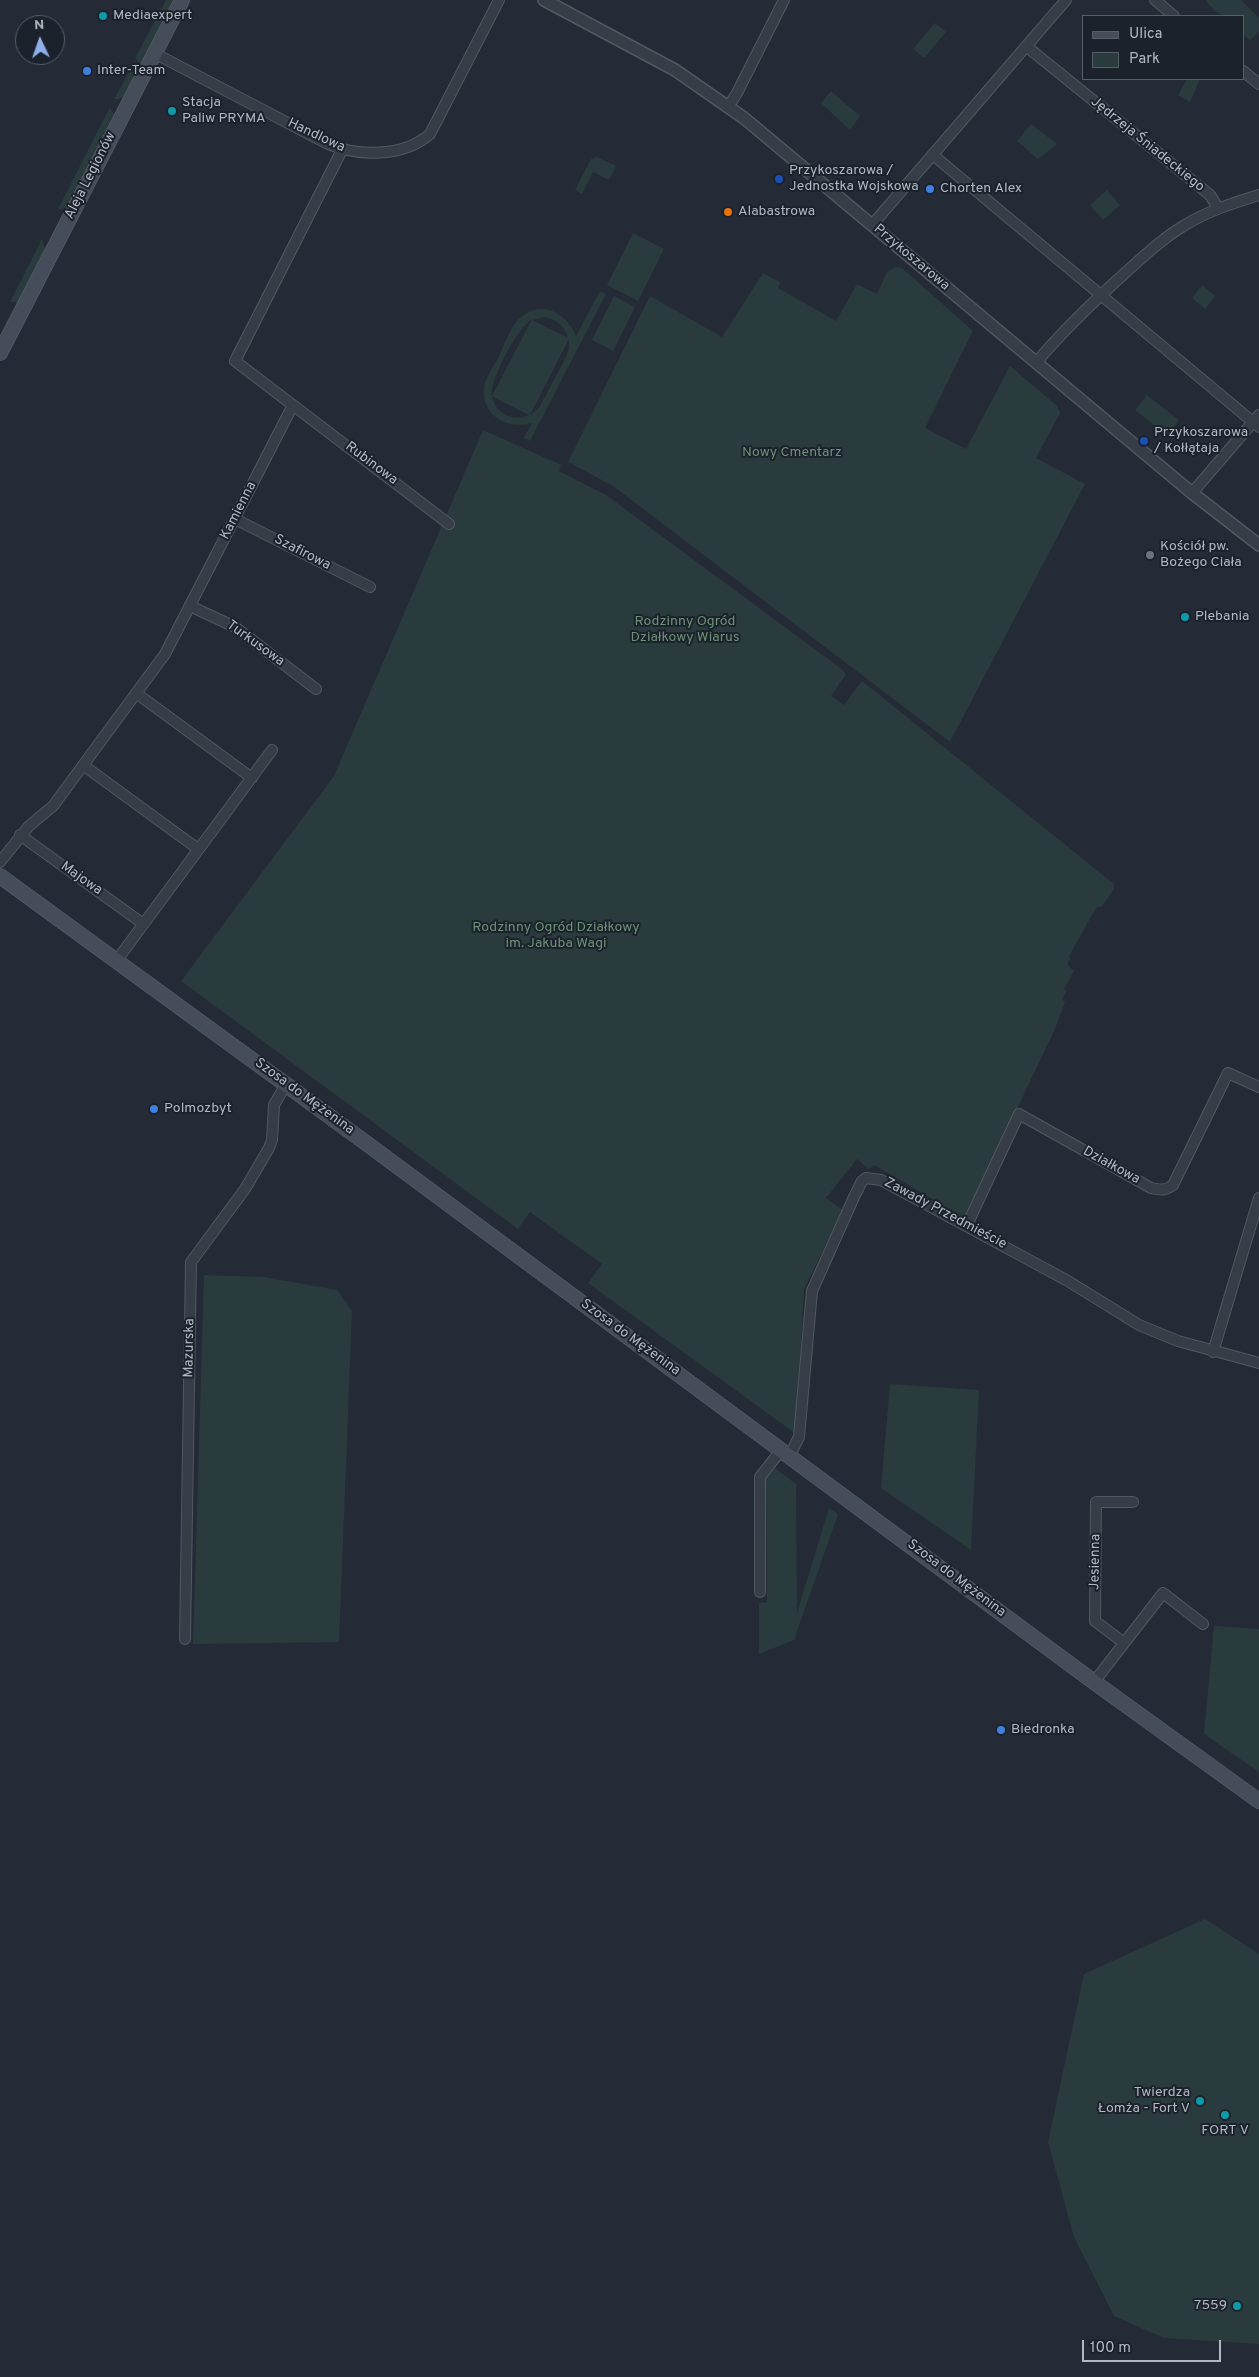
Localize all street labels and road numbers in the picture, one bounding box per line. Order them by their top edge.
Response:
street label: Jędrzeja Śniadeckiego [1087,94,1207,196]
street label: Handlowa [285,115,347,157]
street label: Aleja Legionów [62,130,120,222]
street label: Przykoszarowa [870,221,952,295]
street label: Rubinowa [341,439,401,489]
street label: Kamienna [217,479,261,543]
street label: Szafirowa [271,532,333,574]
street label: Turkusowa [223,617,287,671]
street label: Majowa [57,859,105,899]
street label: Szosa do Mężenina [251,1055,357,1139]
street label: Działkowa [1079,1143,1143,1189]
street label: Zawady Przedmieście [881,1175,1009,1253]
street label: Szosa do Mężenina [577,1296,683,1380]
street label: Mazurska [181,1318,199,1378]
street label: Jesienna [1087,1534,1105,1590]
street label: Szosa do Mężenina [903,1536,1009,1622]

